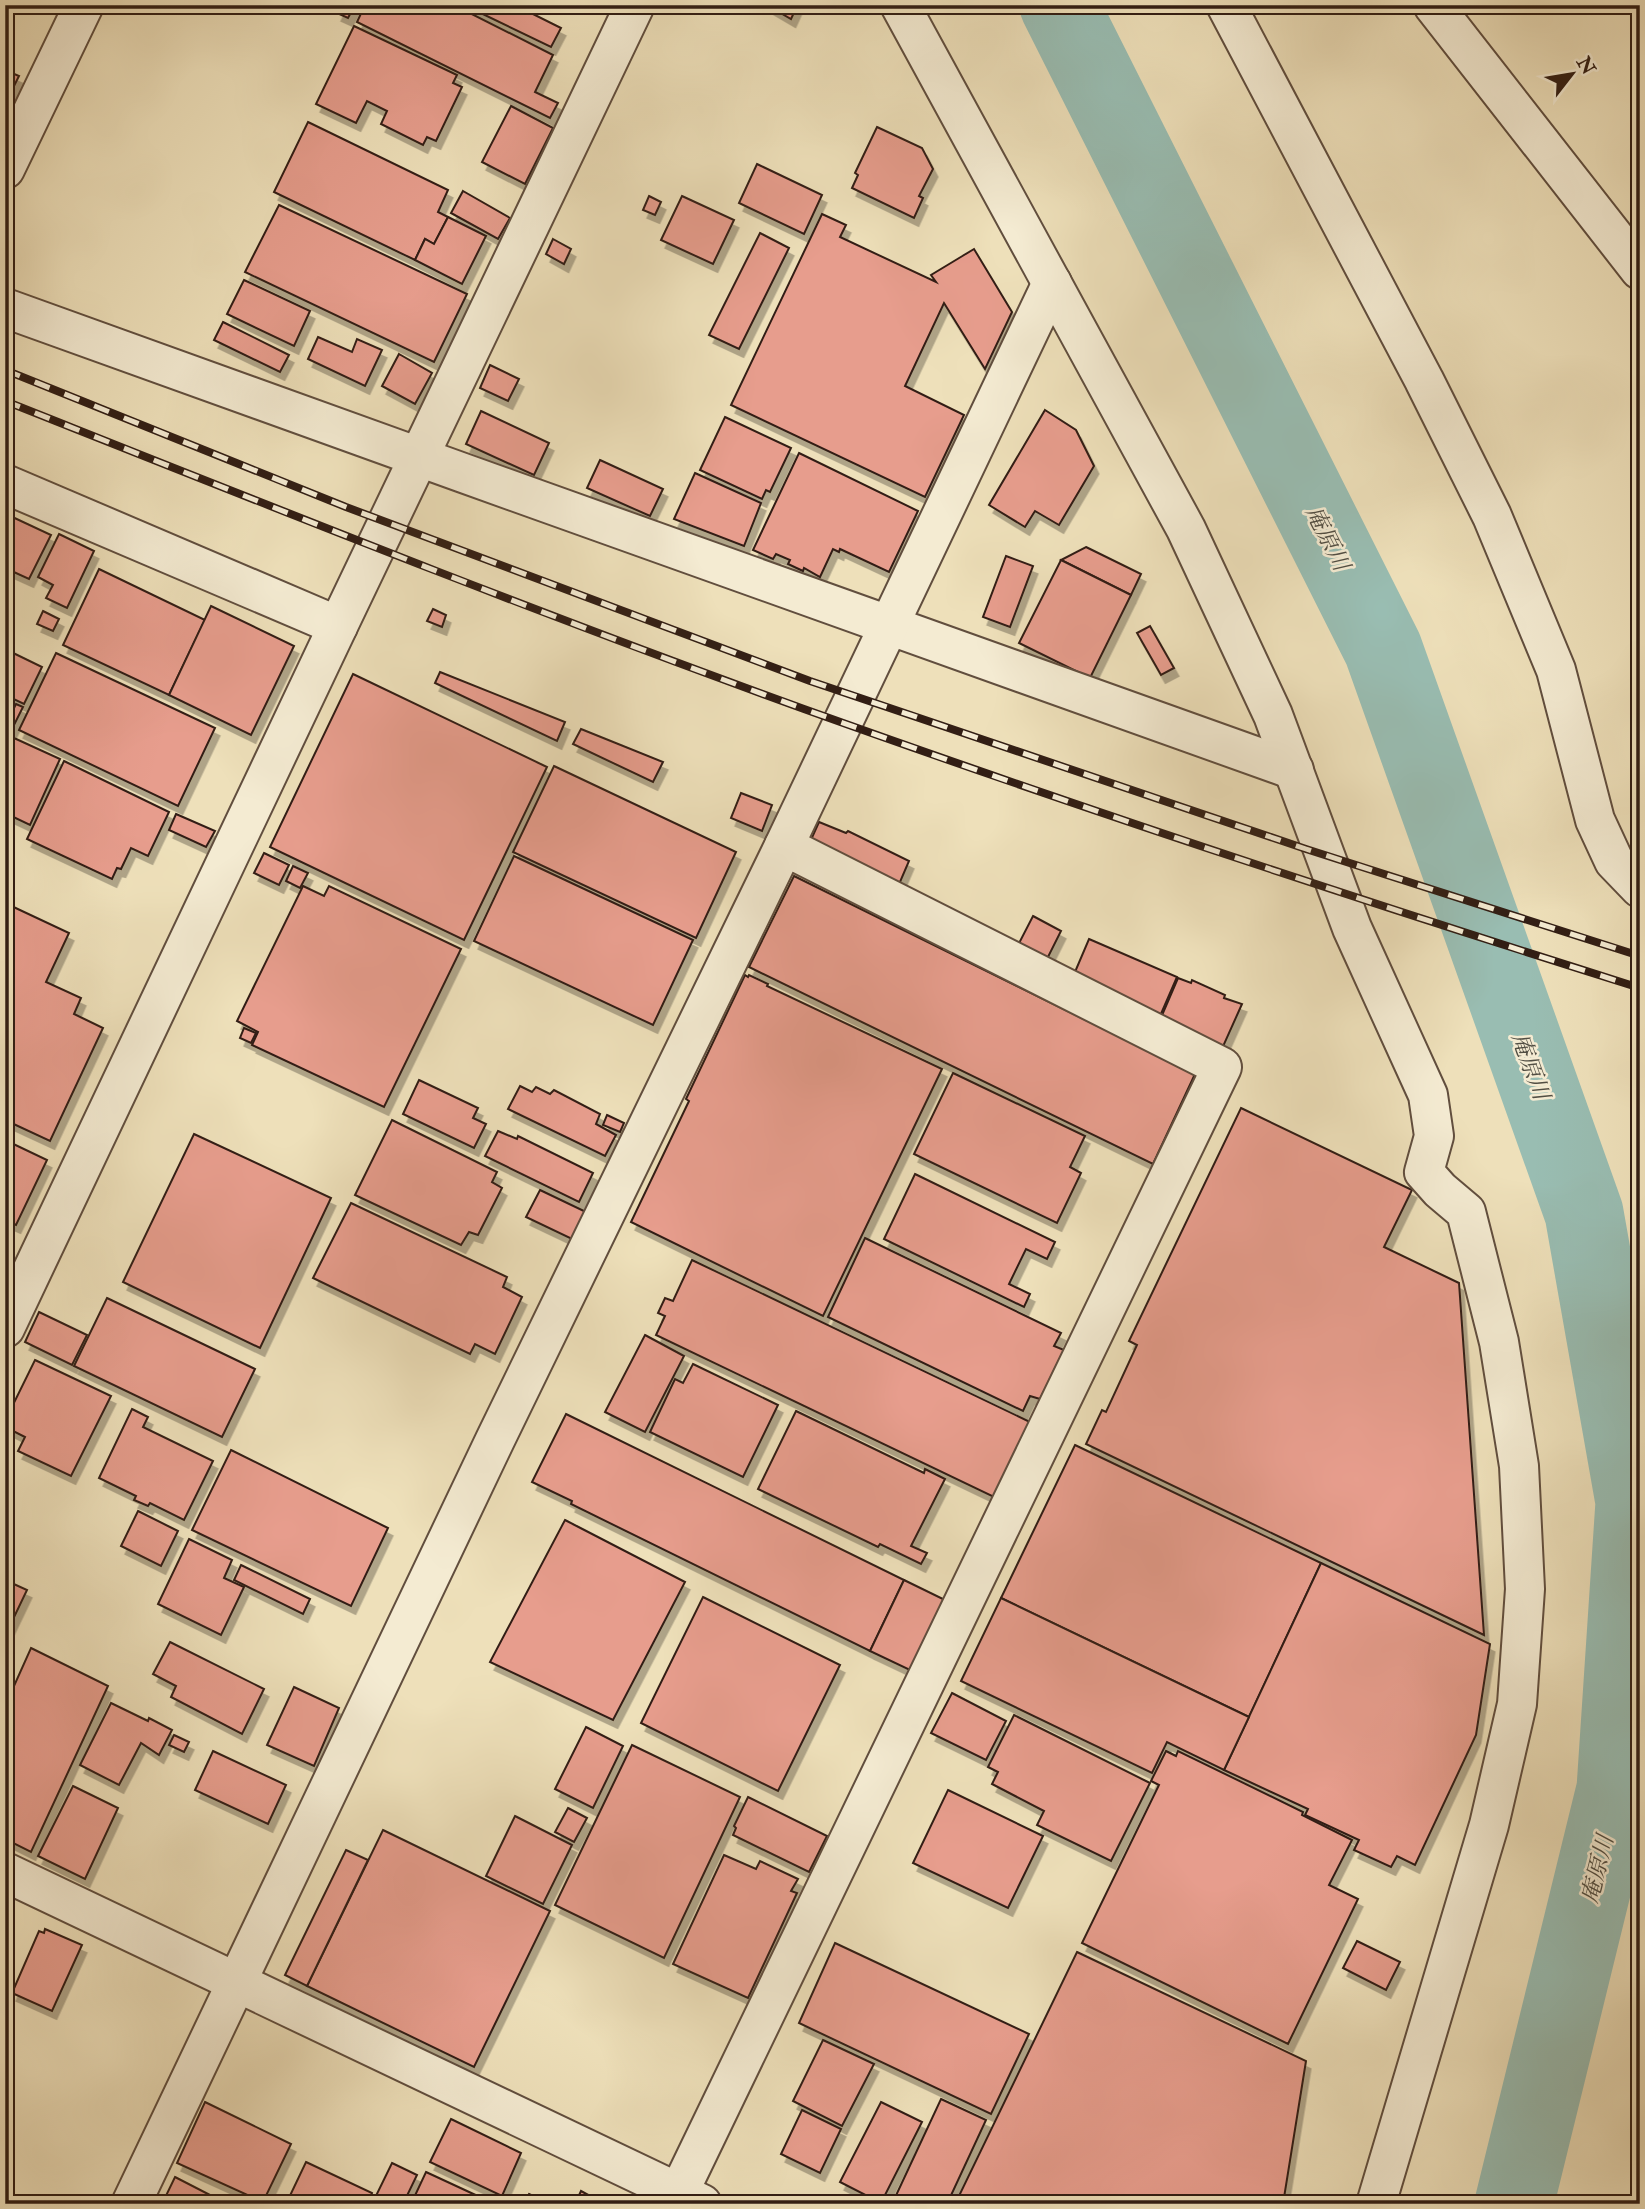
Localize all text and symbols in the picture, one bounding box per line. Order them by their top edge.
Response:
north arrow [1536,38,1606,108]
text: N [1571,51,1601,80]
water label: 庵原川 [1299,501,1357,578]
water label: 庵原川 [1505,1029,1557,1106]
water label: 庵原川 [1575,1829,1621,1906]

